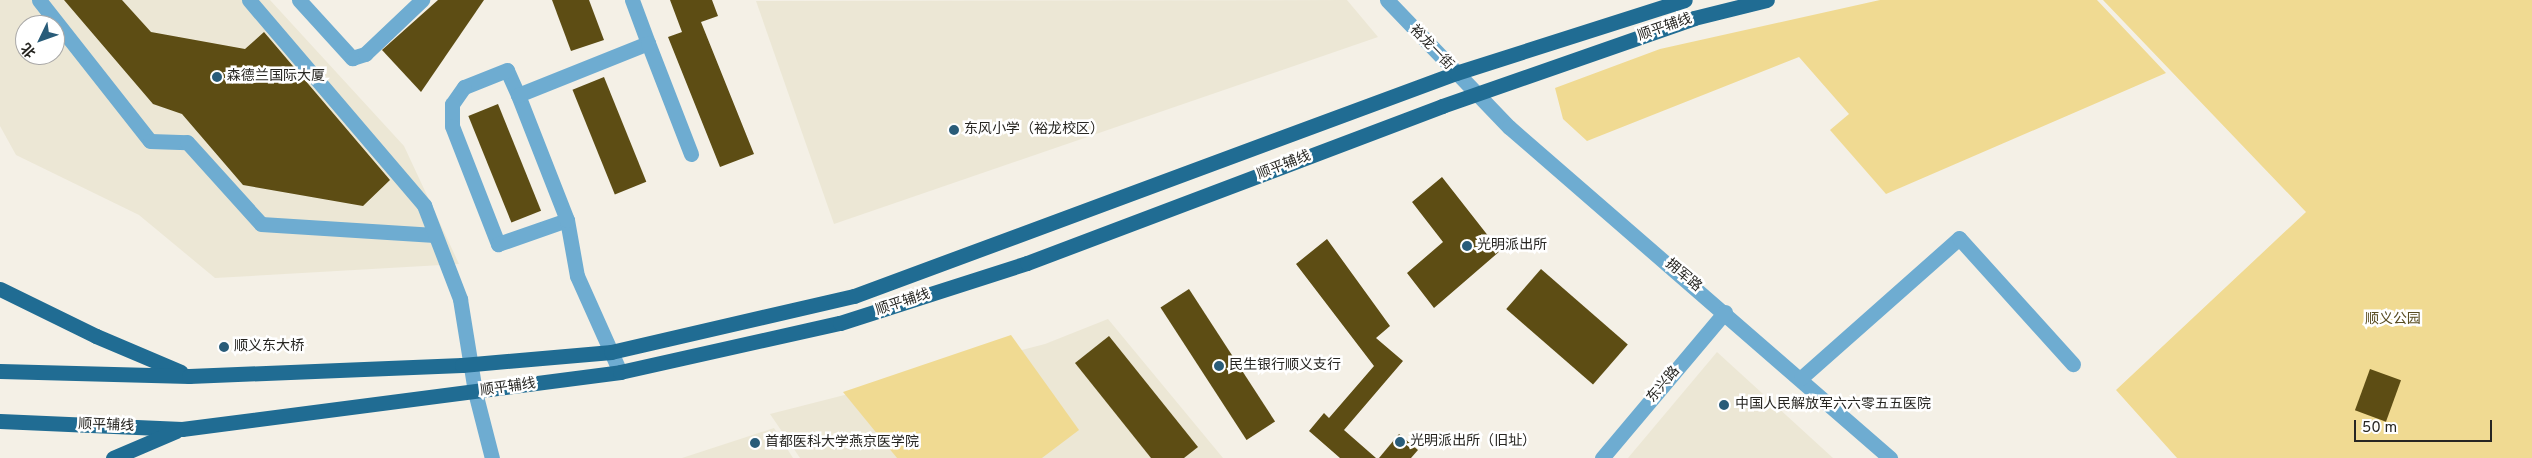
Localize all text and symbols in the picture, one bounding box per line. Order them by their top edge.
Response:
street label: 顺平辅线 [1636,11,1694,45]
north arrow [15,15,65,65]
street label: 裕龙一街 [1406,22,1456,74]
text: 北 [18,39,40,61]
place label: 森德兰国际大厦 [227,69,325,85]
marker: 森德兰国际大厦 [211,71,223,83]
place label: 东风小学（裕龙校区） [964,122,1104,138]
marker: 东风小学（裕龙校区） [948,124,960,136]
street label: 顺平辅线 [1255,148,1313,184]
place label: 光明派出所 [1477,238,1547,254]
marker: 光明派出所 [1461,240,1473,252]
street label: 拥军路 [1662,256,1704,296]
street label: 顺平辅线 [874,286,932,320]
park label: 顺义公园 [2365,312,2421,328]
place label: 顺义东大桥 [234,339,304,355]
marker: 顺义东大桥 [218,341,230,353]
place label: 民生银行顺义支行 [1229,358,1341,374]
marker: 民生银行顺义支行 [1213,360,1225,372]
street label: 东兴路 [1644,364,1684,406]
street label: 顺平辅线 [479,376,537,400]
place label: 中国人民解放军六六零五五医院 [1735,397,1931,413]
marker: 中国人民解放军六六零五五医院 [1717,398,1731,412]
scale bar [2357,410,2494,442]
street label: 顺平辅线 [78,417,134,435]
text: 50 m [2362,419,2397,438]
place label: 光明派出所（旧址） [1410,434,1536,450]
place label: 首都医科大学燕京医学院 [765,435,919,451]
marker: 光明派出所（旧址） [1394,436,1406,448]
marker: 首都医科大学燕京医学院 [749,437,761,449]

